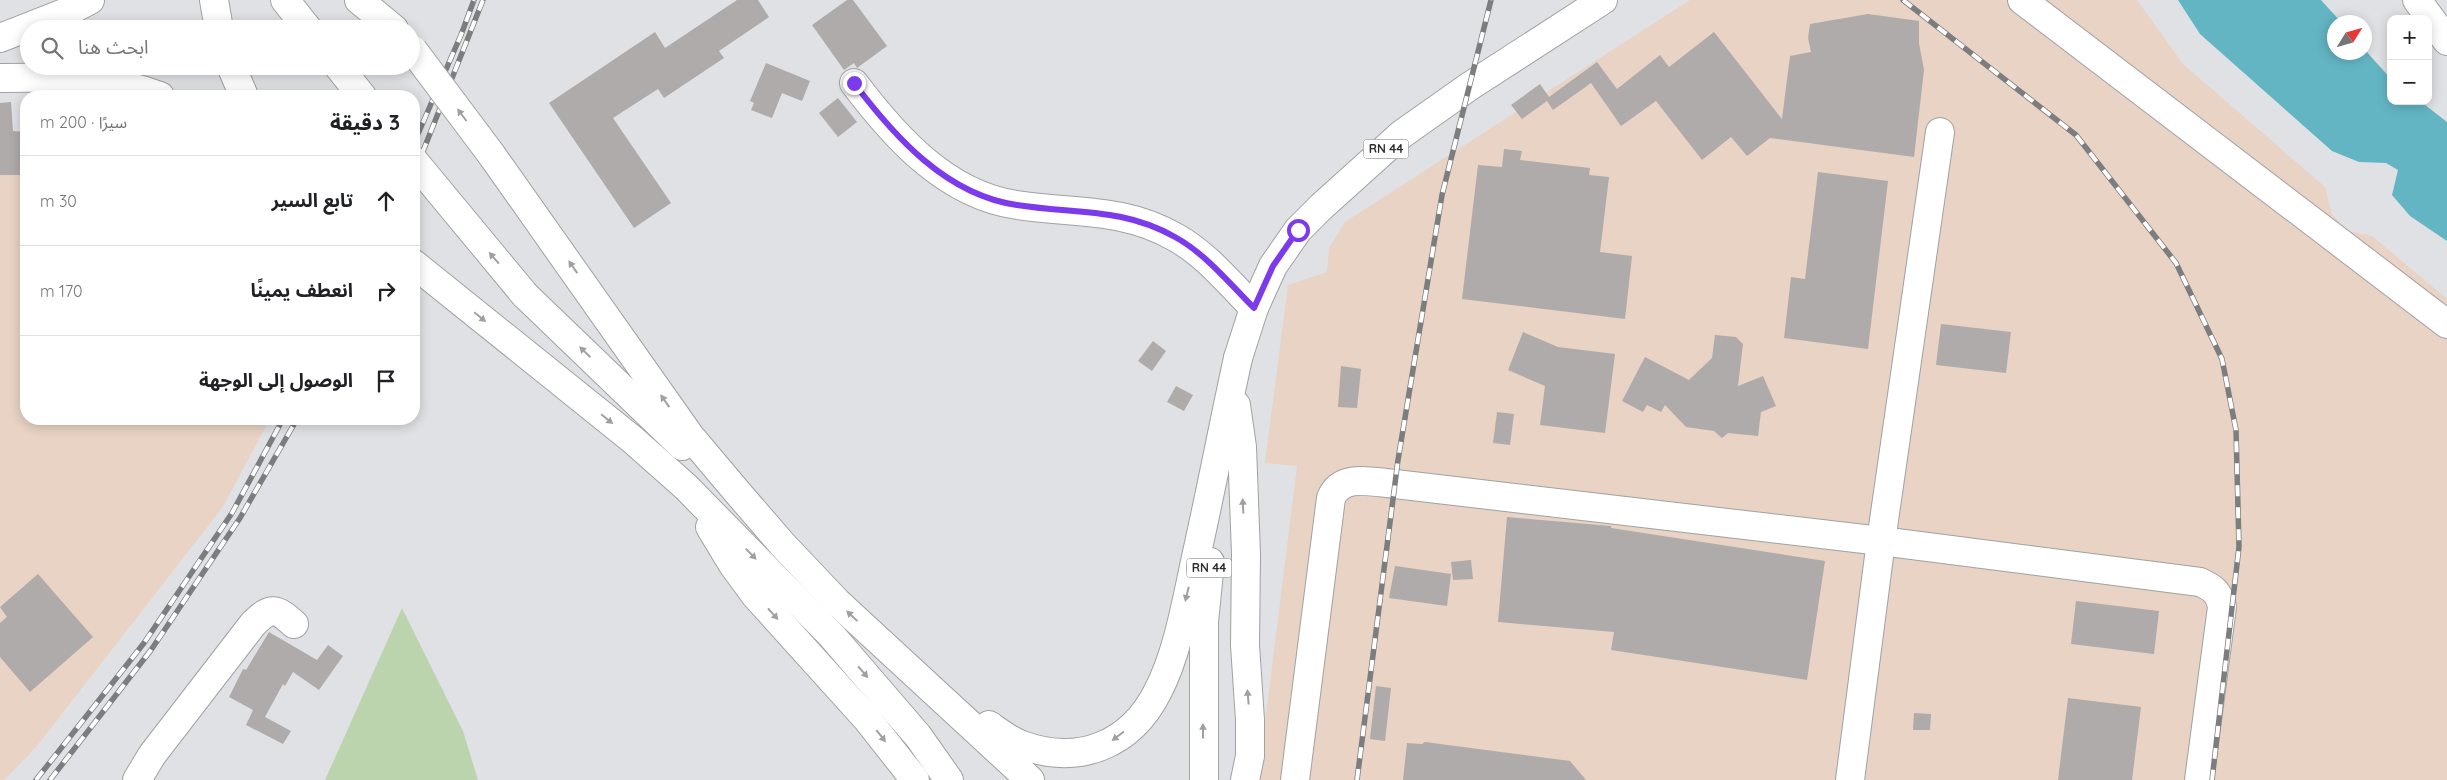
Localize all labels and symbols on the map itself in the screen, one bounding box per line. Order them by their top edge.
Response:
north arrow [2327,15,2372,60]
route end [843,72,866,95]
one-way arrow [457,108,467,122]
road number: RN 44 [1364,140,1408,158]
route start [1287,219,1310,242]
one-way arrow [488,251,499,264]
one-way arrow [568,261,578,274]
one-way arrow [473,312,486,323]
one-way arrow [579,346,591,358]
one-way arrow [660,394,670,408]
one-way arrow [600,413,613,424]
one-way arrow [1239,497,1247,513]
one-way arrow [745,547,757,559]
road number: RN 44 [1186,558,1232,578]
one-way arrow [1183,587,1191,602]
one-way arrow [767,608,779,620]
one-way arrow [846,610,858,622]
one-way arrow [857,665,869,677]
one-way arrow [1244,689,1252,705]
one-way arrow [1199,723,1207,739]
one-way arrow [876,729,886,743]
one-way arrow [1111,731,1125,741]

